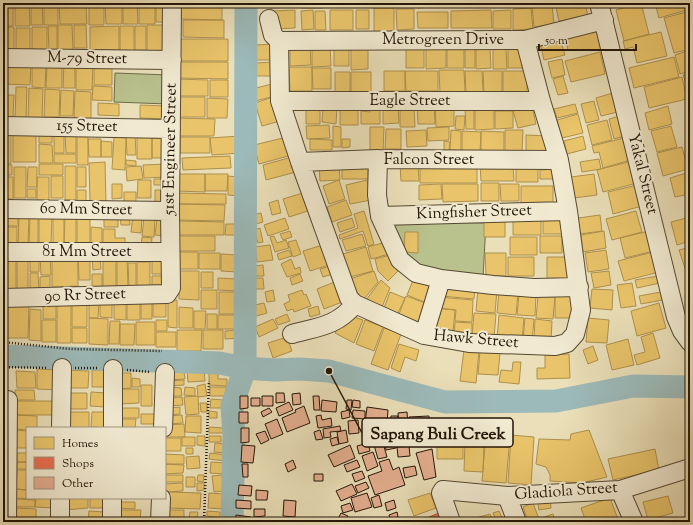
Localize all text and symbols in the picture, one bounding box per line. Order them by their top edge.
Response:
scale bar [539,26,636,52]
street label: Metrogreen Drive [382,29,504,52]
text: 50 m [544,32,568,50]
street label: M-79 Street [47,47,128,71]
street label: 51st Engineer Street [158,82,184,216]
street label: Eagle Street [369,90,451,113]
street label: 155 Street [56,115,118,139]
street label: Yakal Street [621,131,663,218]
street label: Falcon Street [384,149,475,172]
street label: 60 Mm Street [40,198,133,222]
street label: Kingfisher Street [416,199,533,227]
street label: 81 Mm Street [42,241,132,264]
street label: 90 Rr Street [44,283,127,309]
street label: Hawk Street [433,325,520,355]
callout: Sapang Buli Creek [362,418,513,447]
text: Sapang Buli Creek [370,423,506,447]
legend [26,427,166,499]
text: Homes [62,435,98,453]
text: Shops [62,455,94,473]
text: Other [62,475,94,493]
street label: Gladiola Street [514,477,619,507]

